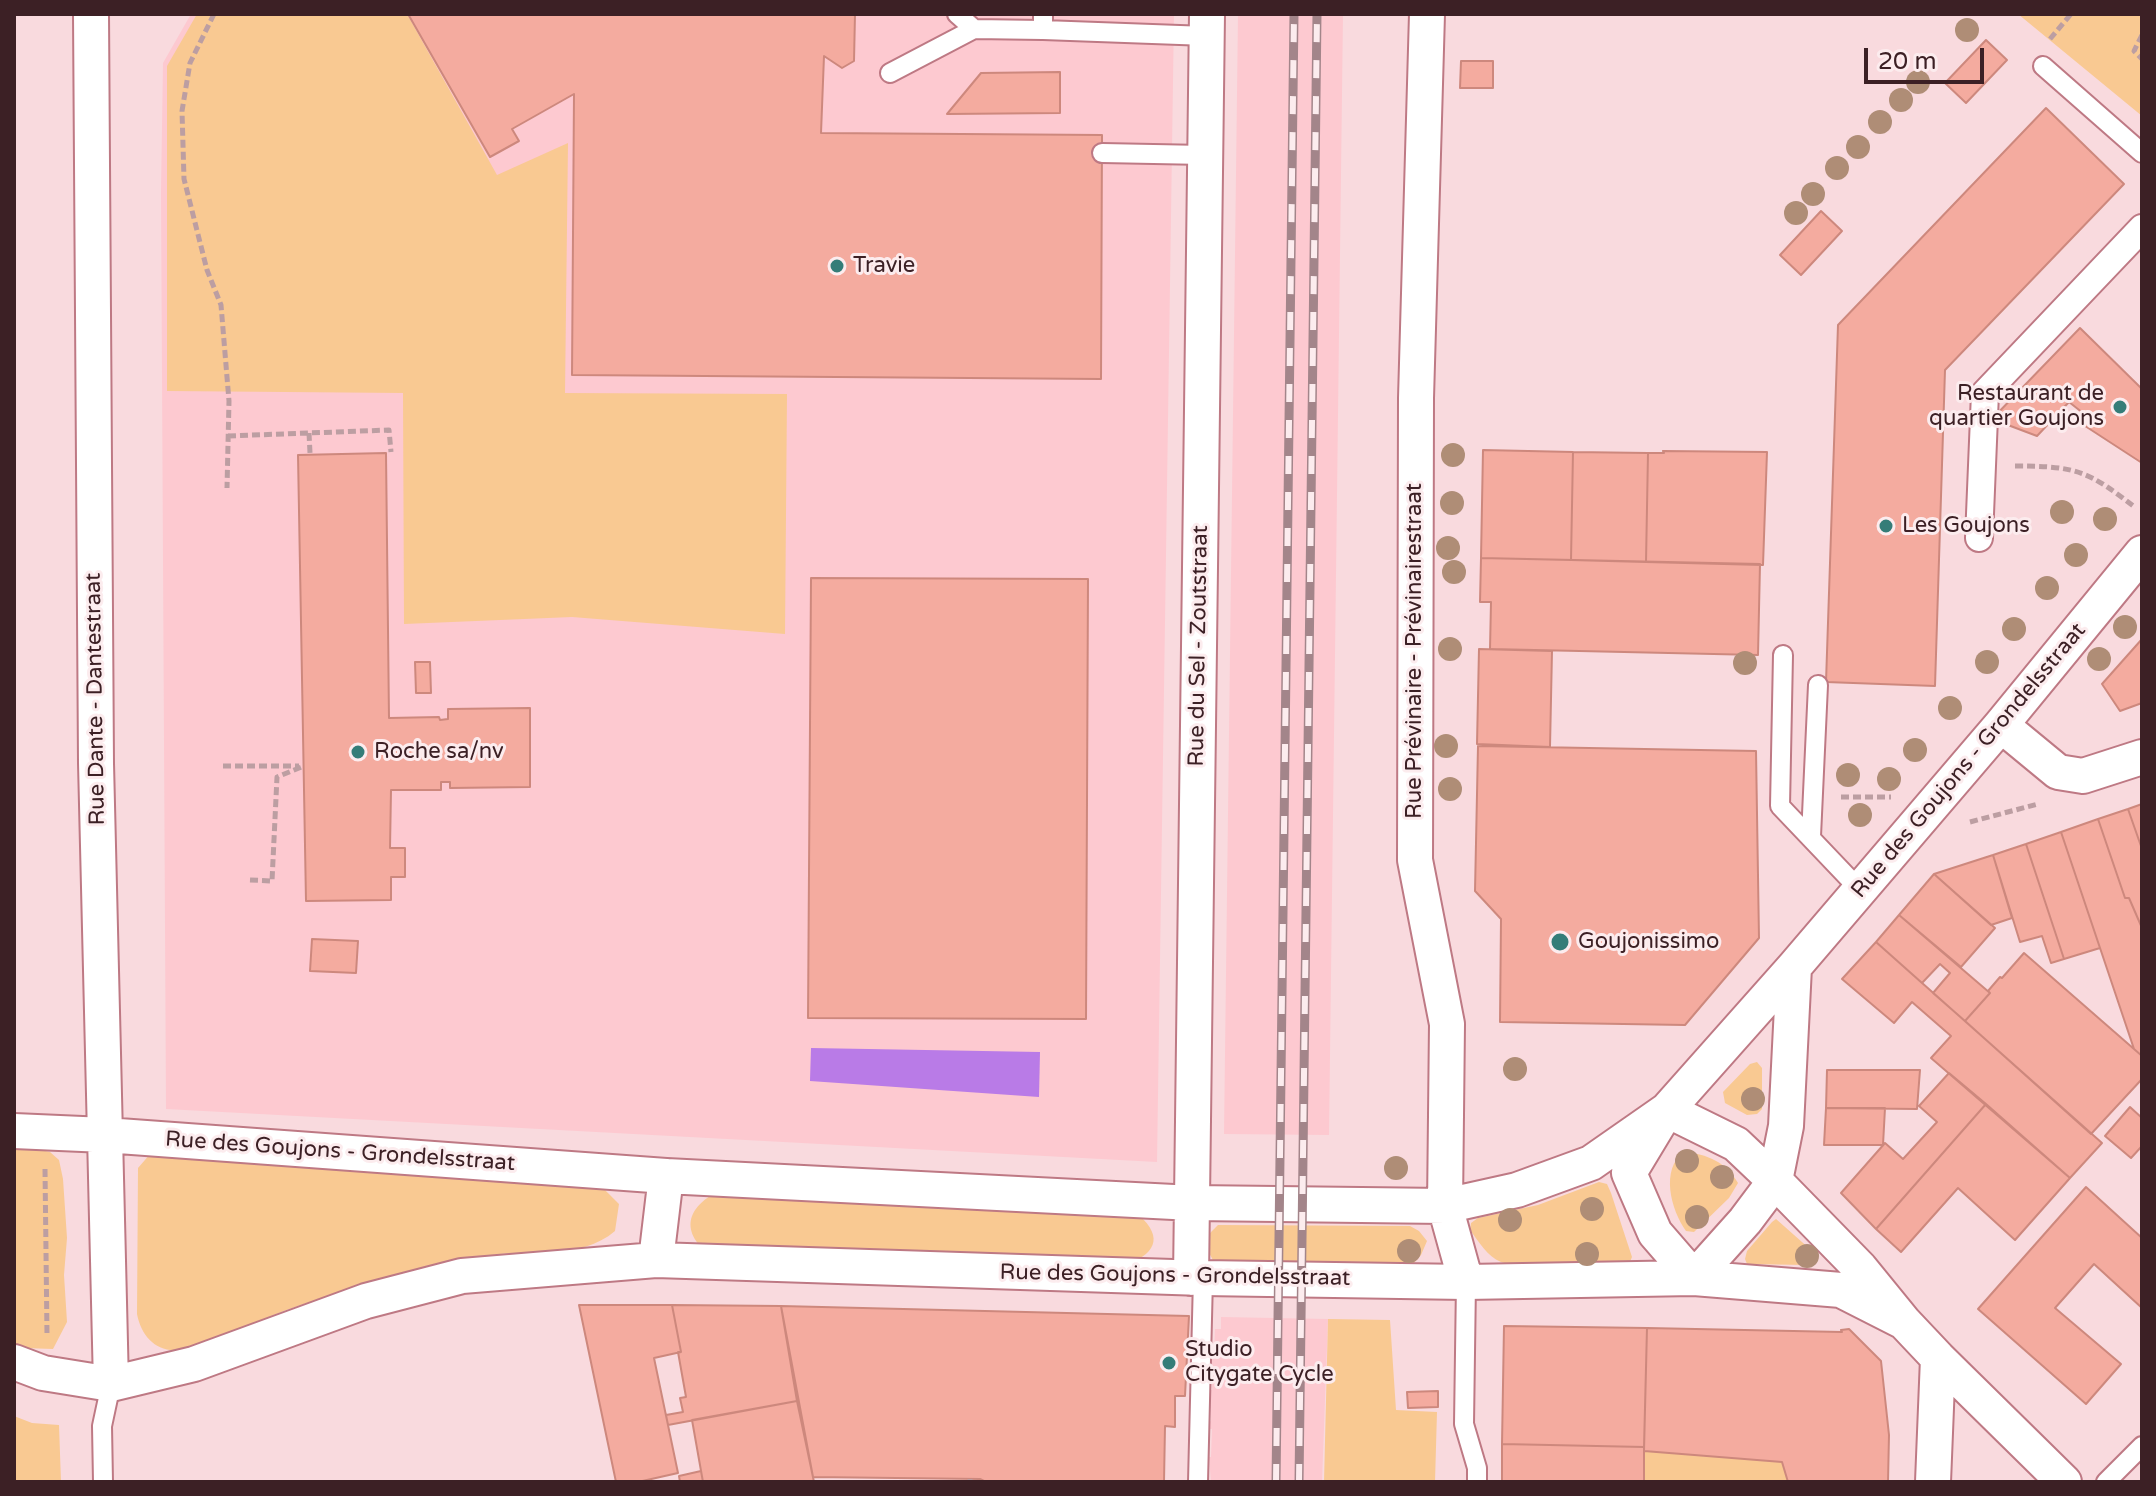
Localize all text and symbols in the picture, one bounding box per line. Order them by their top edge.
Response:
scale bar [1868,32,1988,82]
text: 20 m [1878,47,1936,76]
place label: Travie [853,253,915,279]
marker: Travie [828,257,846,275]
place label: Restaurant de quartier Goujons [1929,381,2104,432]
marker: Restaurant de quartier Goujons [2111,398,2129,416]
street label: Rue Prévinaire - Prévinairestraat [1402,483,1428,819]
place label: Les Goujons [1902,513,2030,539]
marker: Les Goujons [1877,517,1895,535]
street label: Rue du Sel - Zoutstraat [1184,525,1214,767]
street label: Rue Dante - Dantestraat [81,572,111,826]
street label: Rue des Goujons - Grondelsstraat [1846,618,2092,904]
place label: Roche sa/nv [374,739,504,765]
marker: Roche sa/nv [349,743,367,761]
place label: Goujonissimo [1578,929,1719,955]
marker: Goujonissimo [1549,931,1571,953]
street label: Rue des Goujons - Grondelsstraat [164,1127,516,1177]
street label: Rue des Goujons - Grondelsstraat [999,1260,1351,1292]
place label: Studio Citygate Cycle [1185,1337,1334,1388]
marker: Studio Citygate Cycle [1160,1354,1178,1372]

